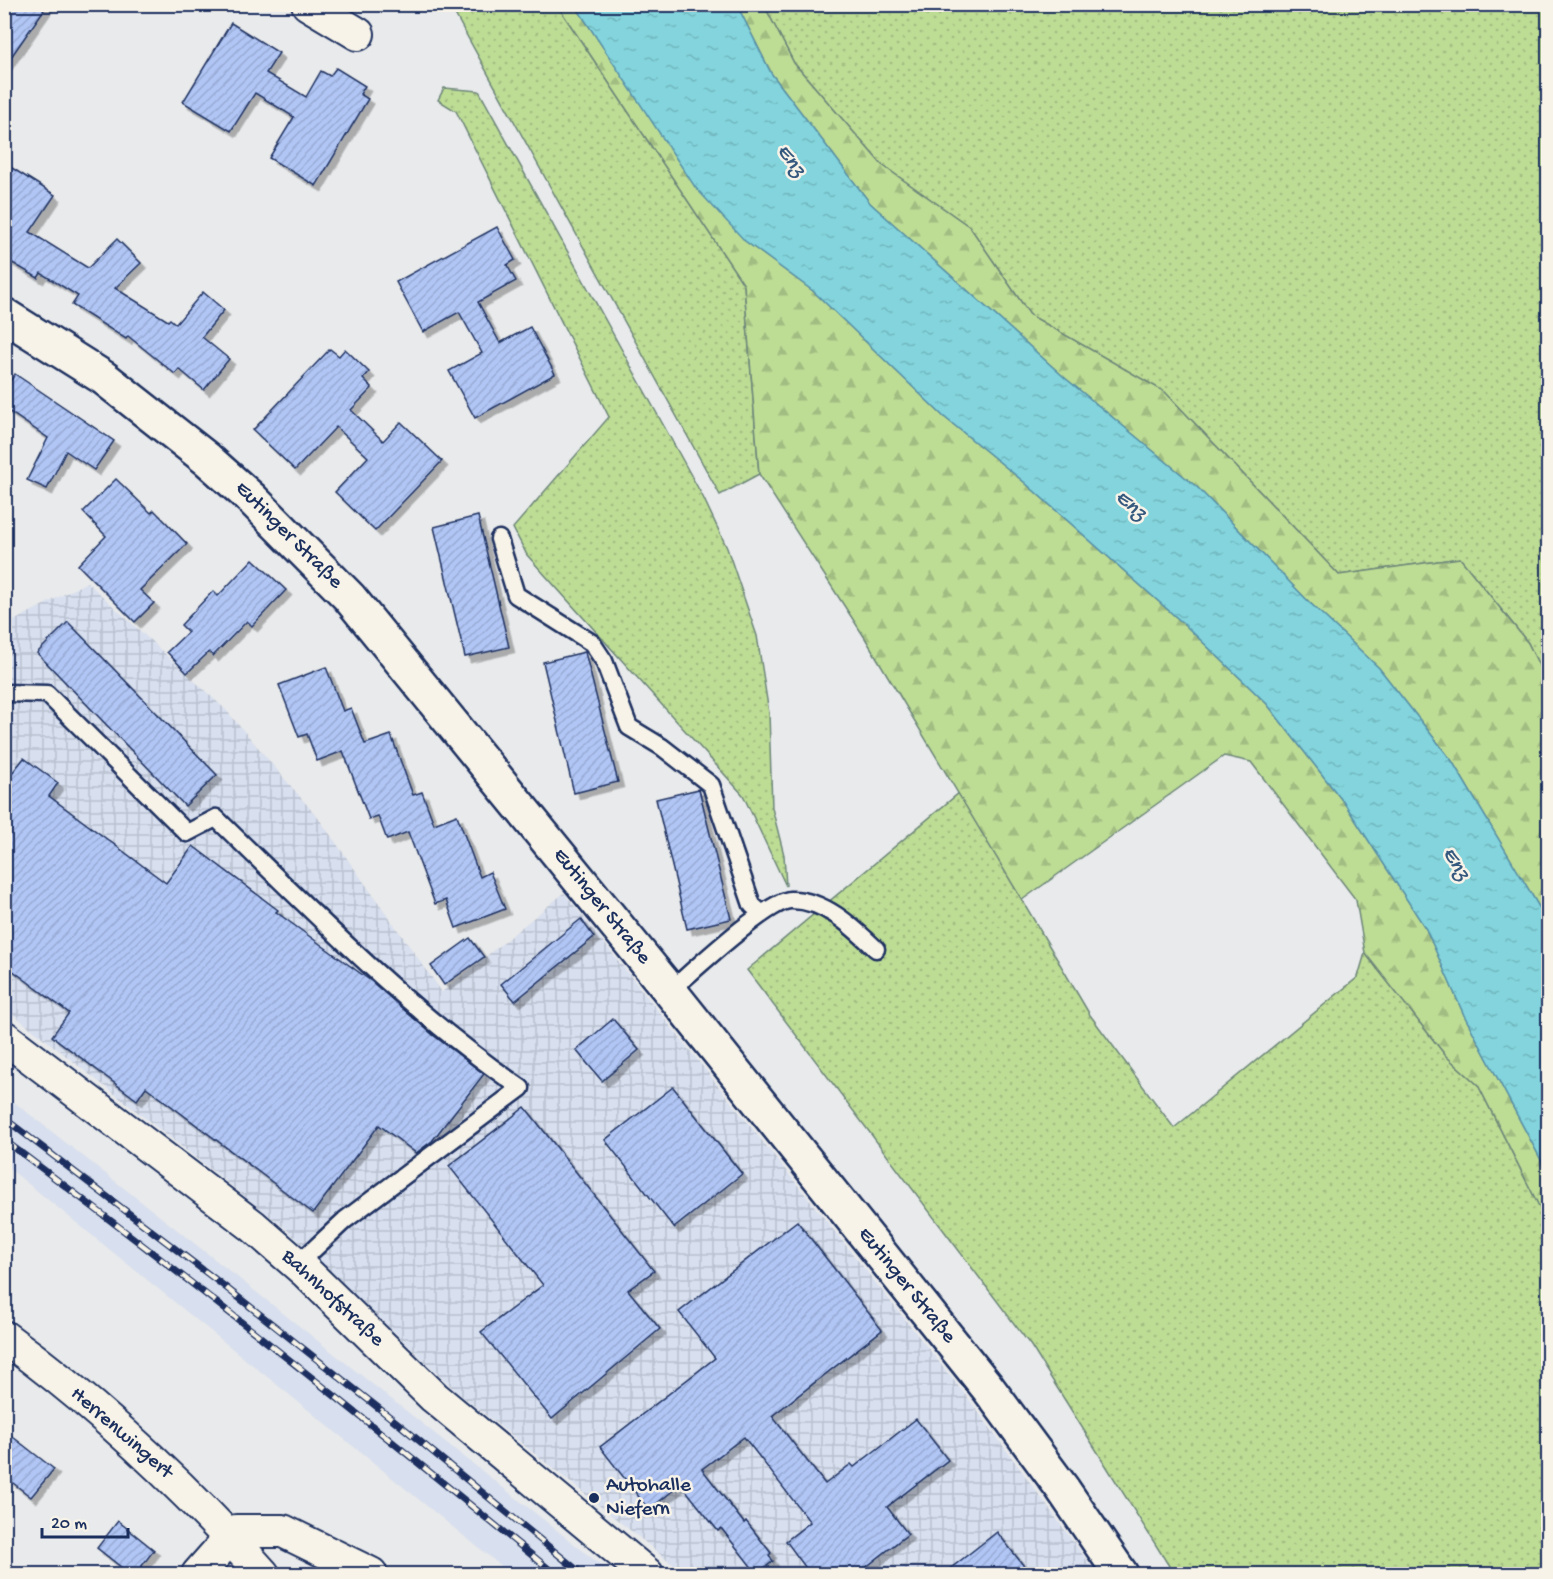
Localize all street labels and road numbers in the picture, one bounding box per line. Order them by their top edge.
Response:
street label: Eutinger Straße [229,477,348,596]
street label: Eutinger Straße [547,844,656,971]
street label: Eutinger Straße [852,1223,961,1350]
street label: Bahnhofstraße [275,1244,389,1354]
street label: Herrenwingert [64,1383,179,1487]

